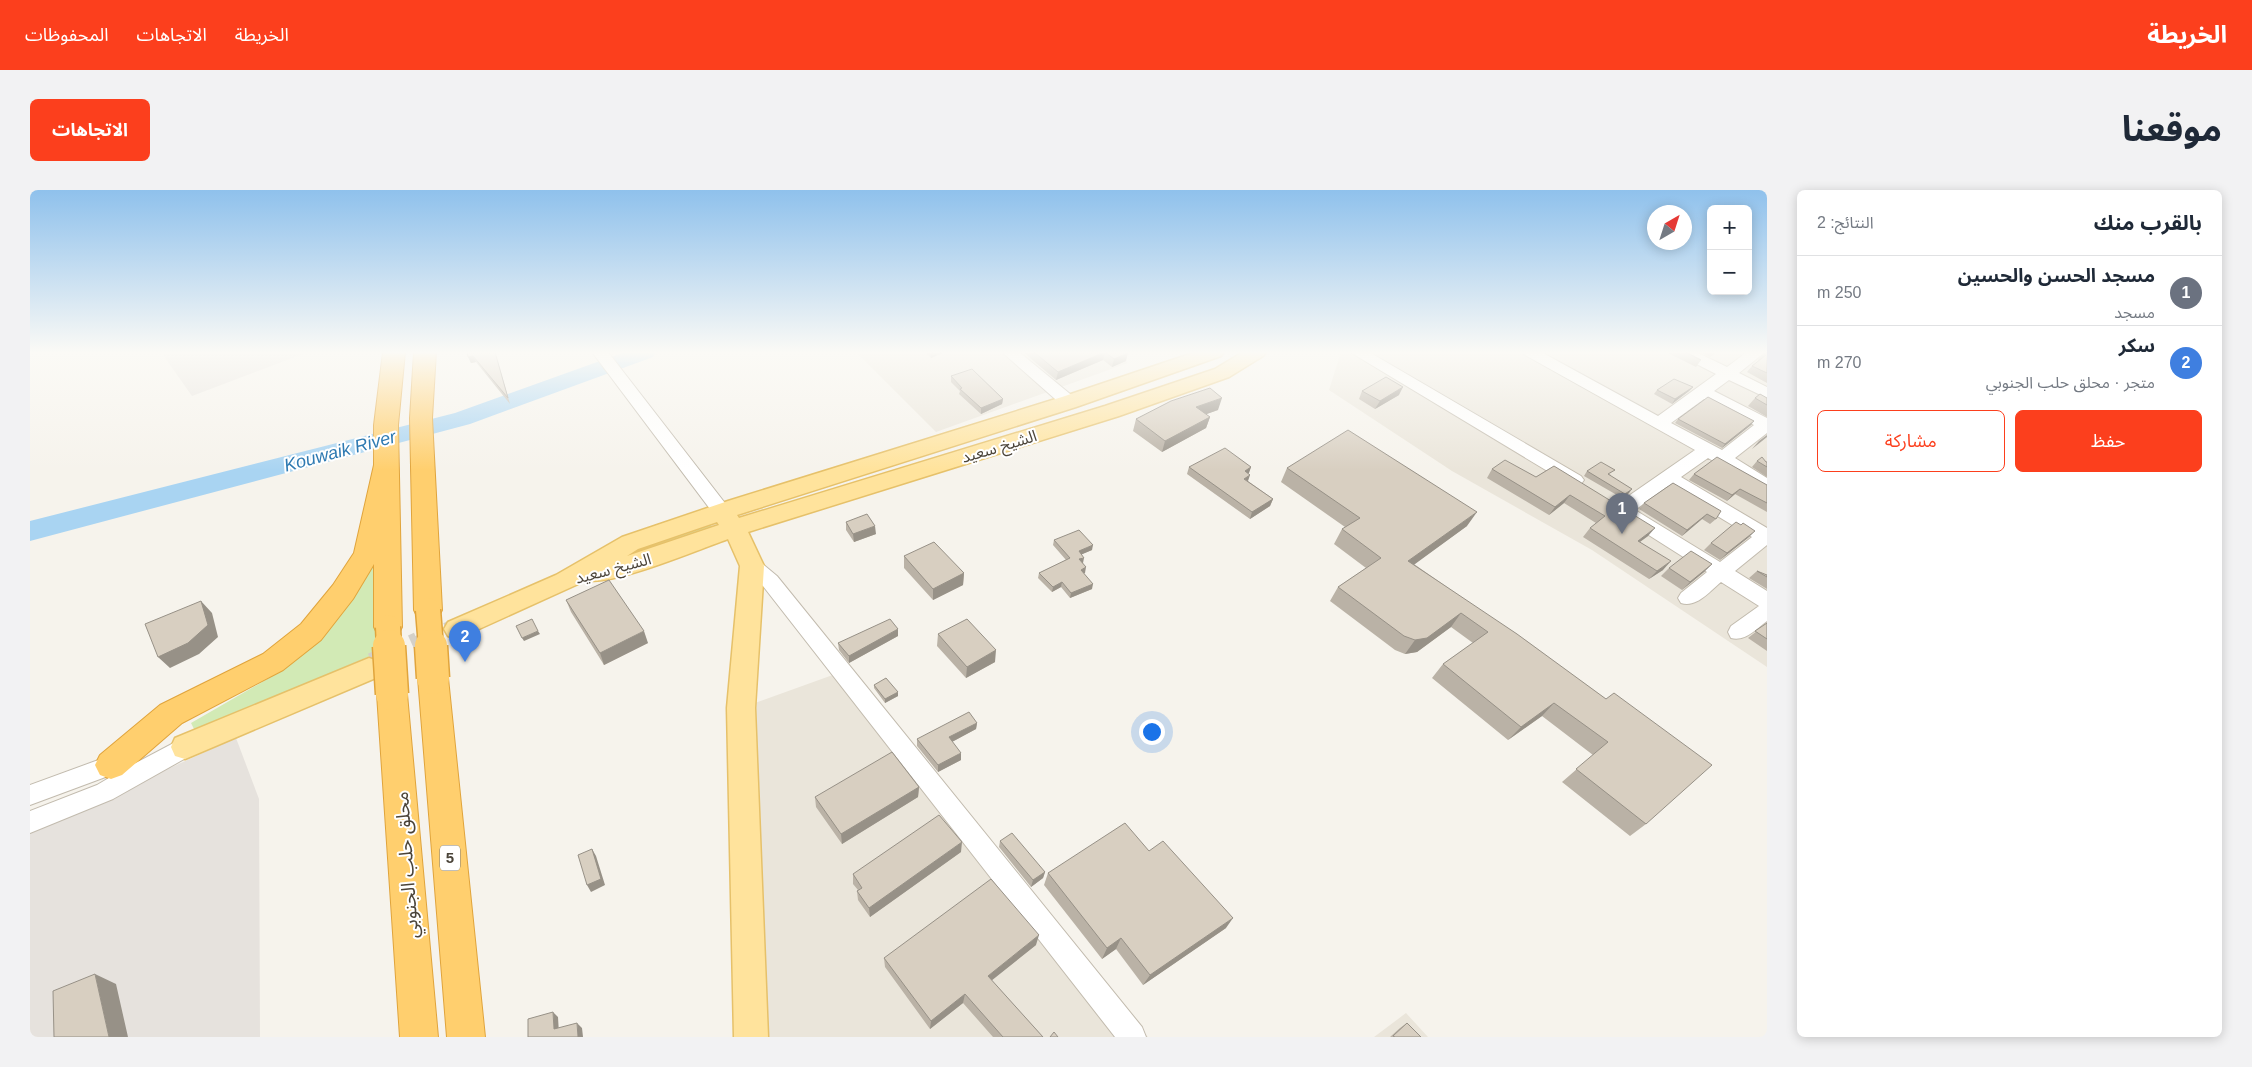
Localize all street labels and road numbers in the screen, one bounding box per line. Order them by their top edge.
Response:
street label: الشيخ سعيد [959,427,1040,470]
street label: الشيخ سعيد [573,550,654,591]
street label: محلق حلب الجنوبي [391,790,427,939]
road number: 5 [440,846,460,870]

